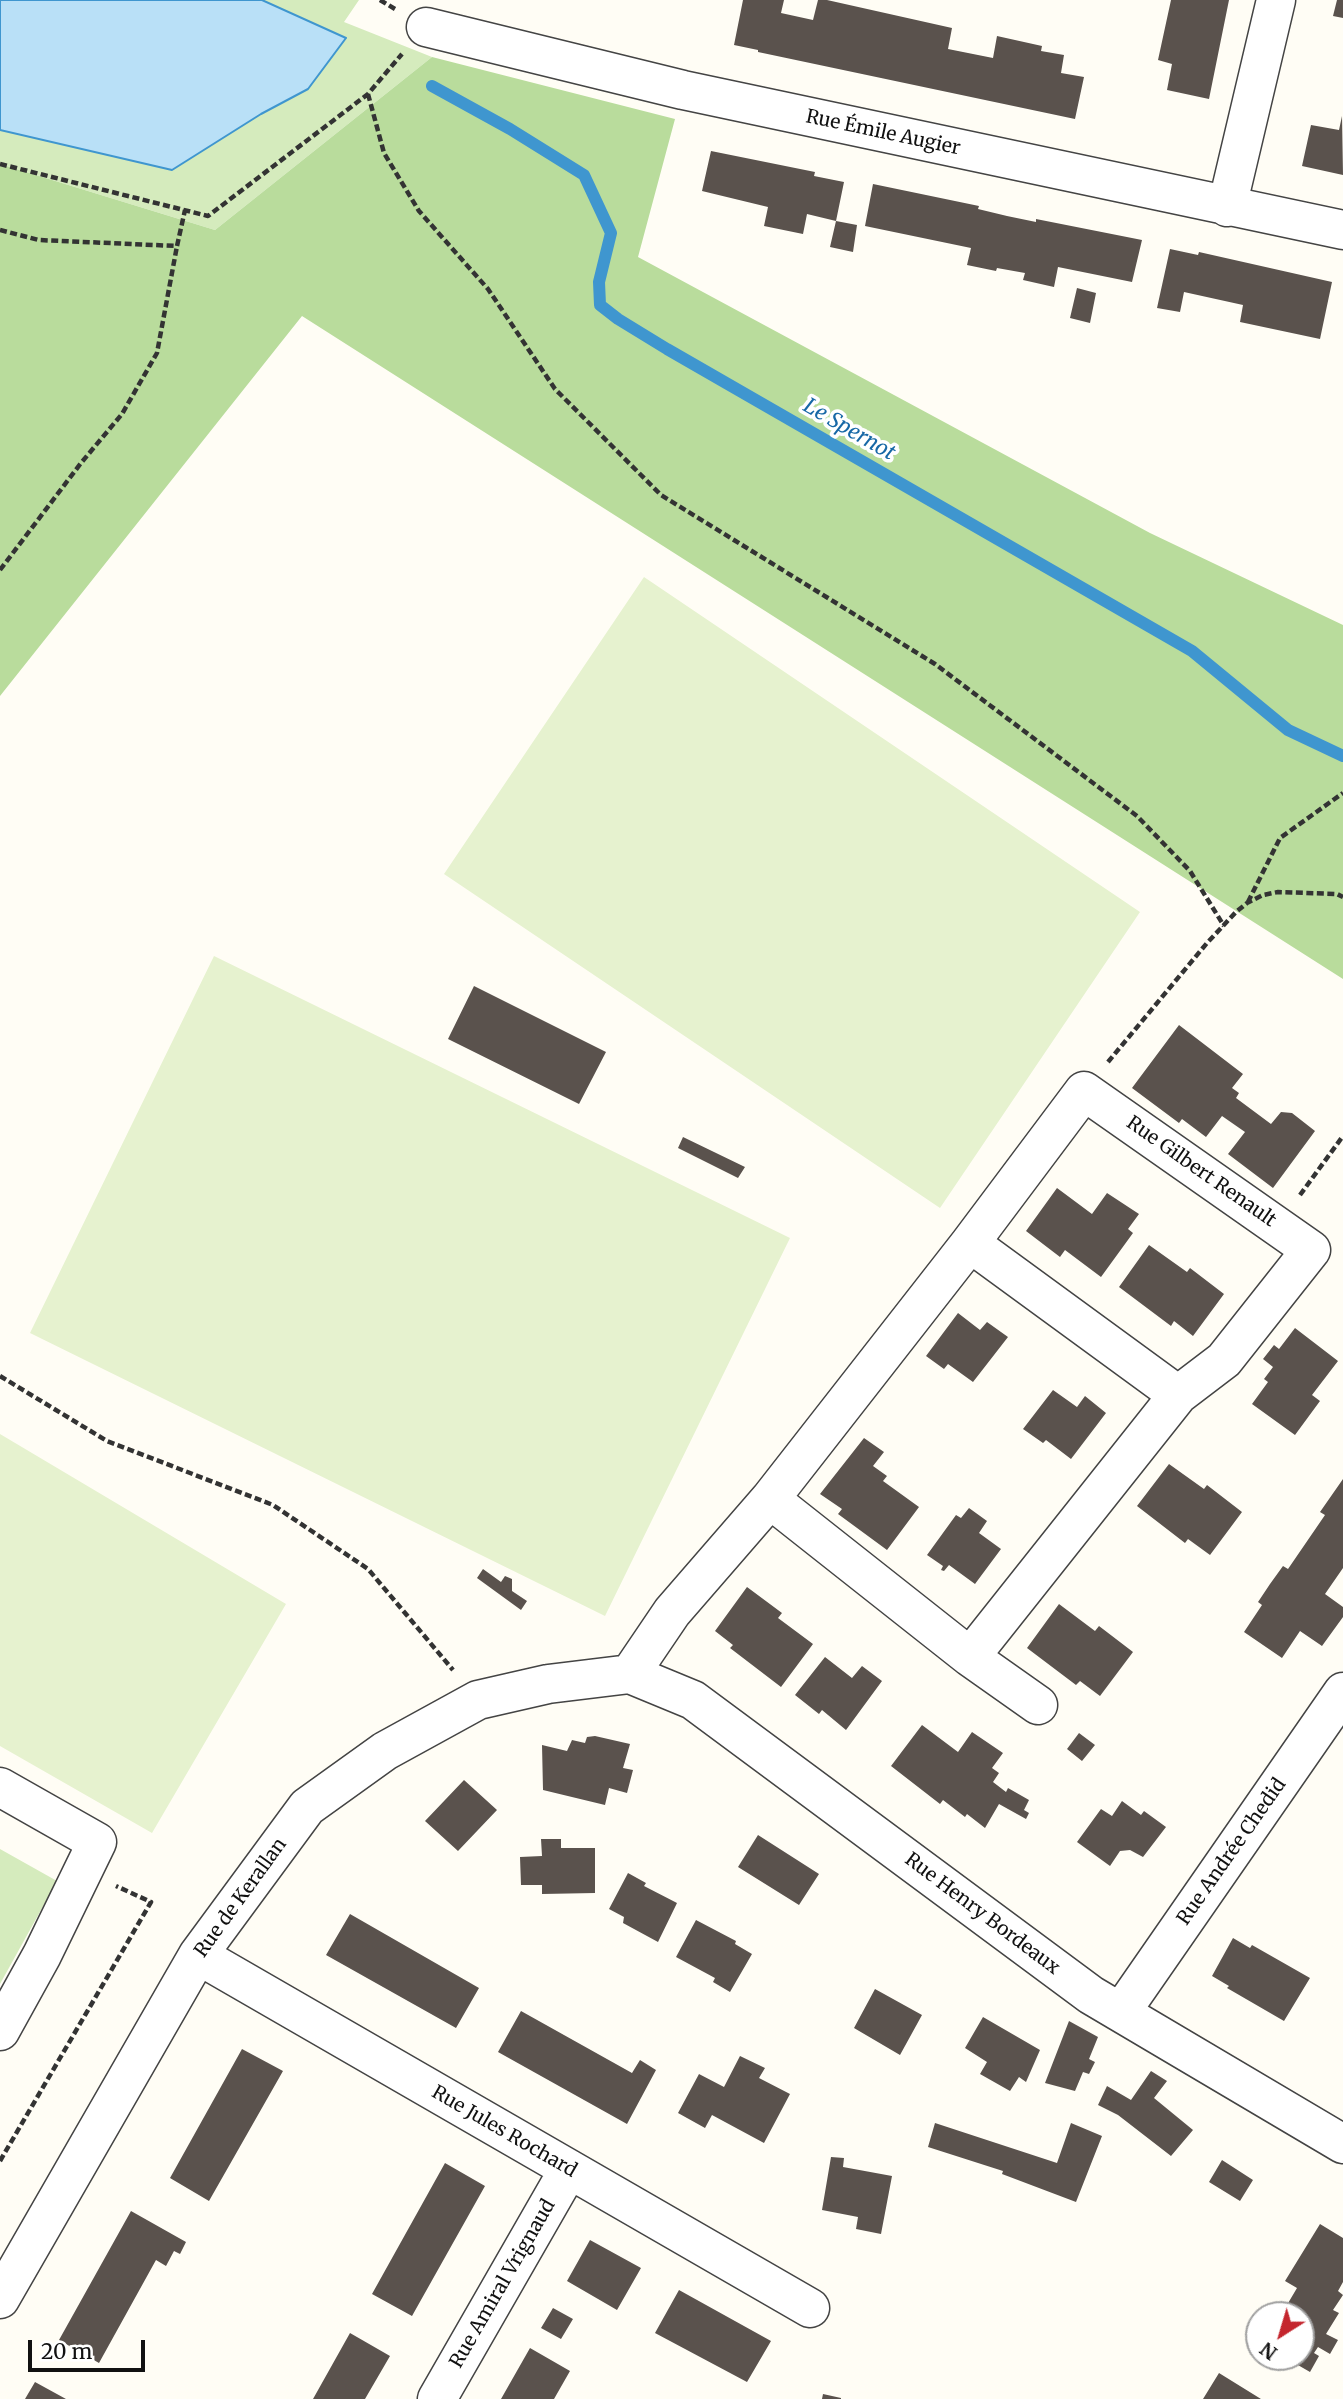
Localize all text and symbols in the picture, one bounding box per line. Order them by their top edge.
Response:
street label: Rue Émile Augier [804,105,962,161]
water label: Le Spernot [799,394,899,466]
street label: Rue Gilbert Renault [1122,1112,1280,1232]
street label: Rue Andrée Chedid [1173,1774,1291,1930]
street label: Rue de Kerallan [190,1834,292,1962]
street label: Rue Henry Bordeaux [900,1848,1064,1980]
street label: Rue Jules Rochard [428,2081,580,2183]
street label: Rue Amiral Vrignaud [445,2196,561,2372]
north arrow [1245,2301,1315,2371]
scale bar [32,2326,149,2370]
text: N [1255,2337,1282,2365]
text: 20 m [41,2338,92,2365]

